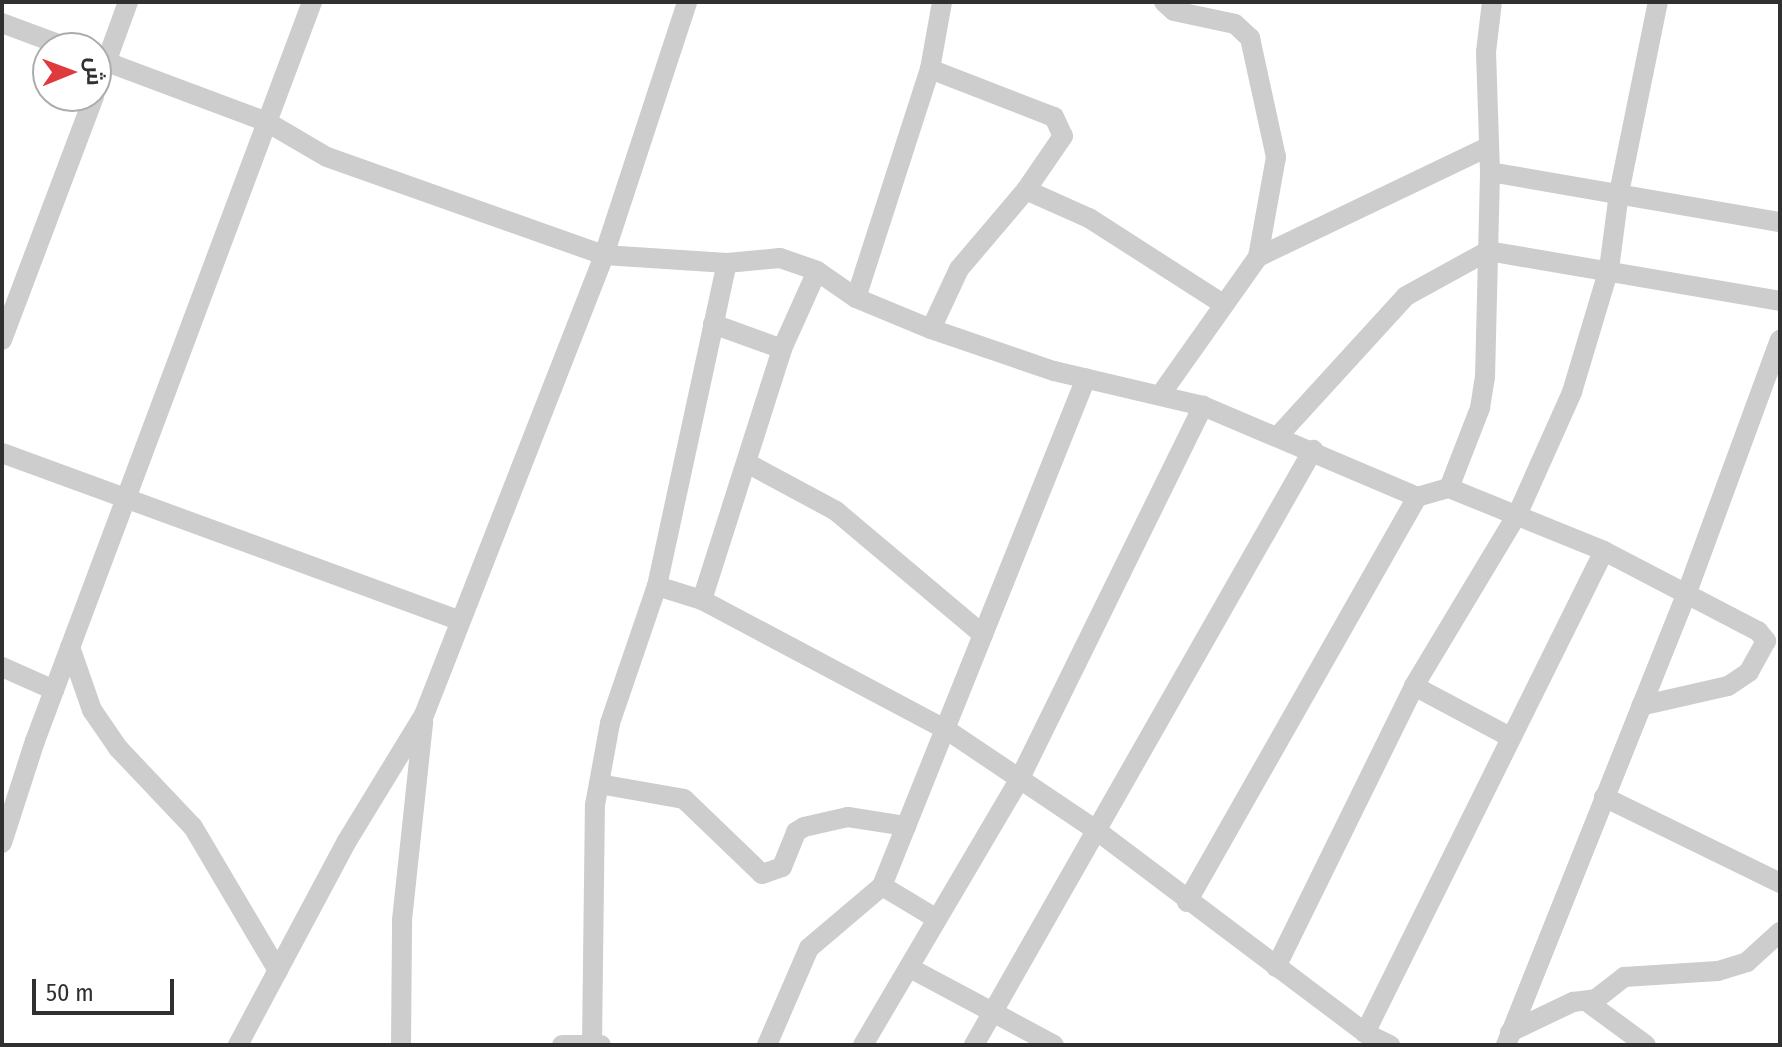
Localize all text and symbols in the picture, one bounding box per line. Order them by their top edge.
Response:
north arrow [32,32,112,112]
text: ش [81,57,108,86]
scale bar [36,963,178,1013]
text: 50 m [46,979,94,1007]

